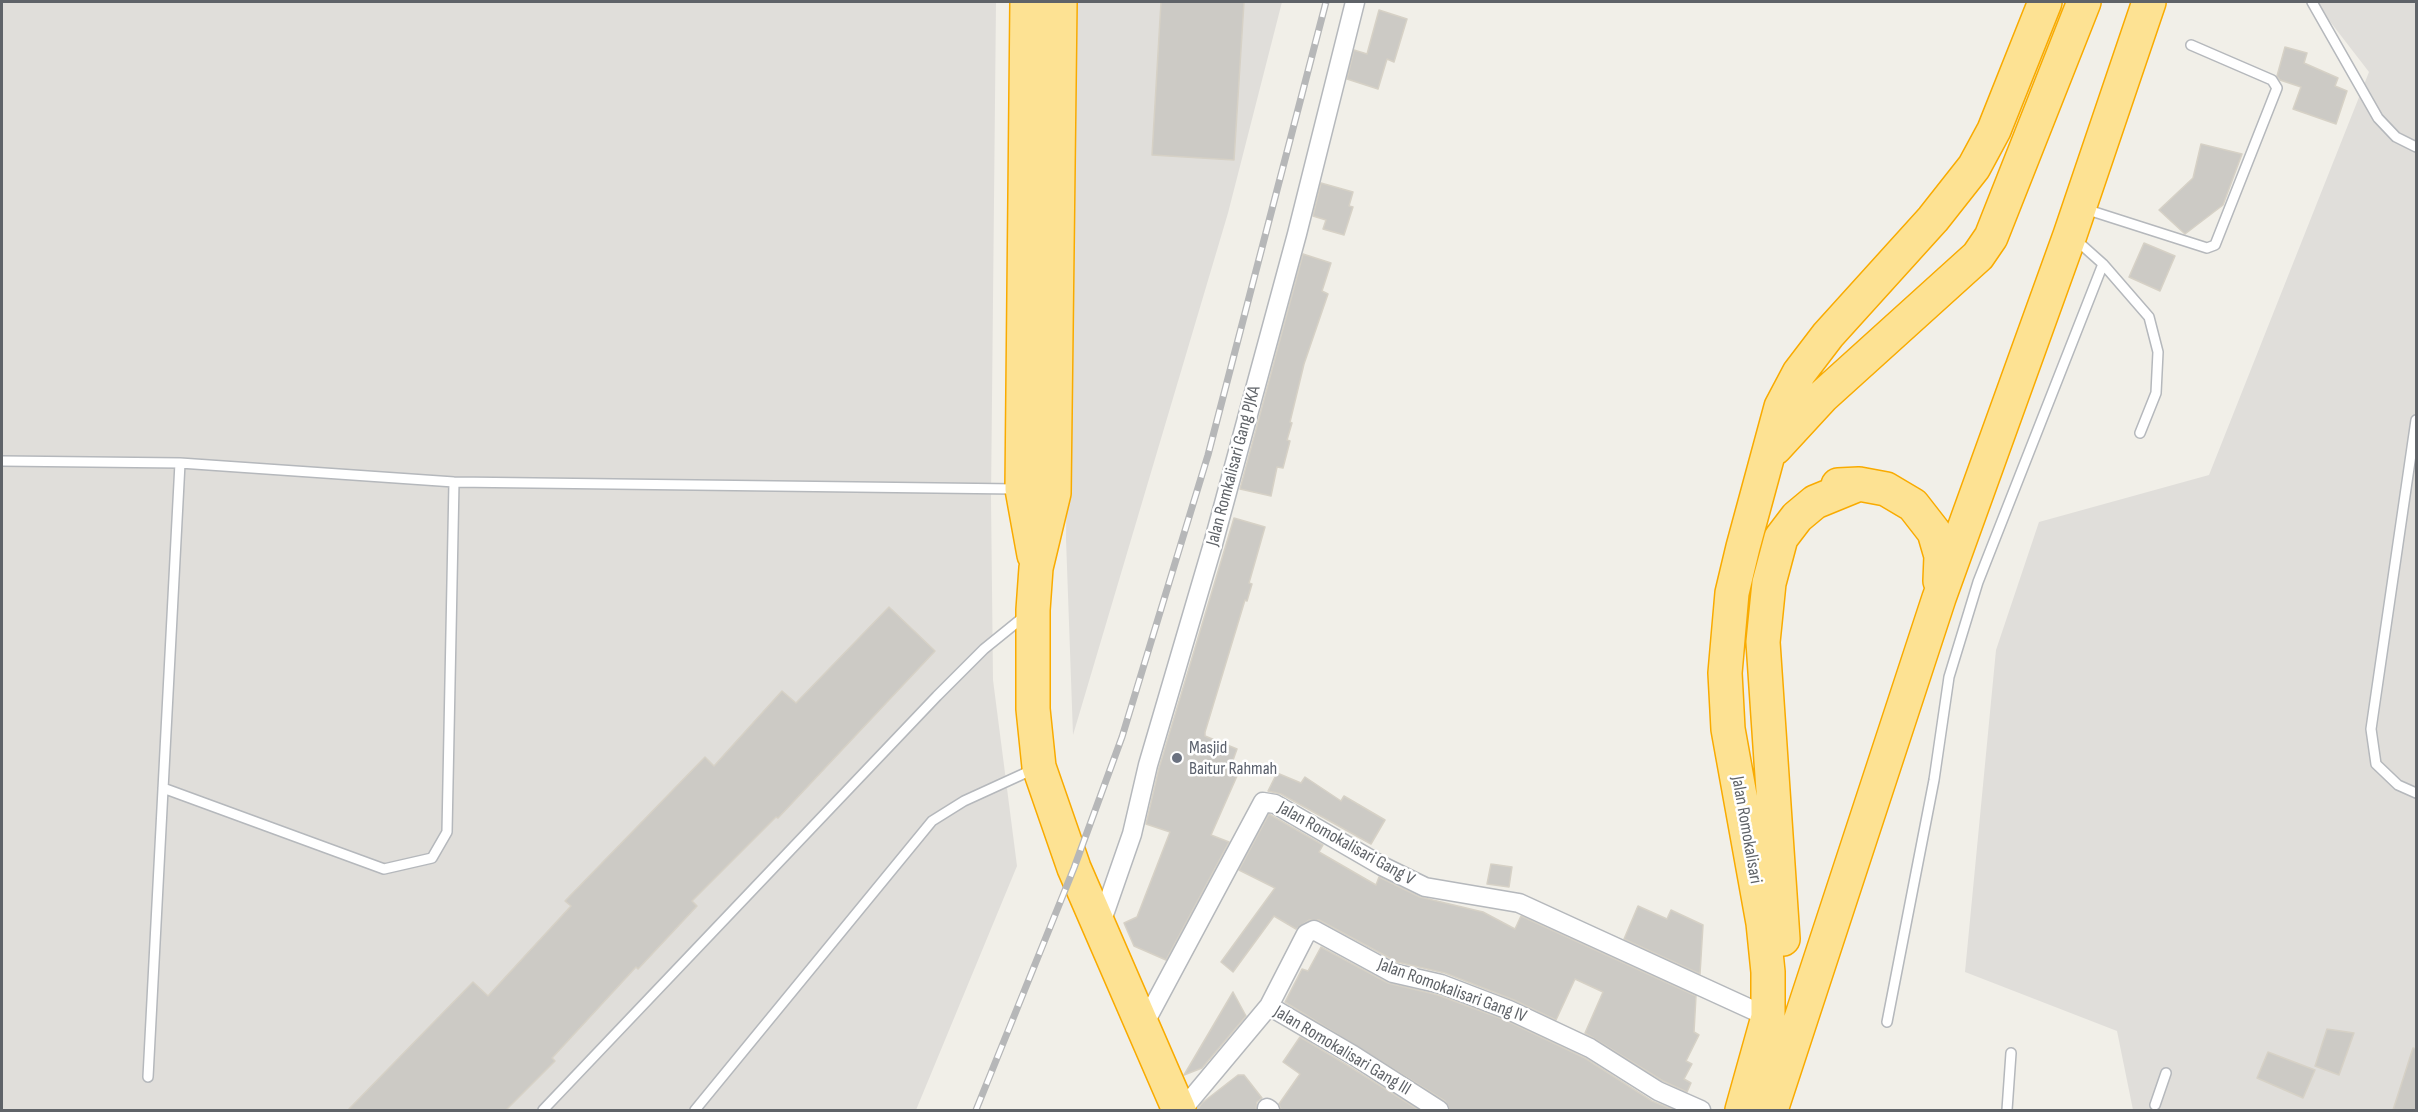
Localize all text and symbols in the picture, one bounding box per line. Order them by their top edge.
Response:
street label: Jalan Romkalisari Gang PJKA [1202,384,1266,548]
place label: Masjid Baitur Rahmah [1189,737,1277,780]
marker: Masjid Baitur Rahmah [1170,751,1184,765]
street label: Jalan Romokalisari [1726,775,1766,885]
street label: Jalan Romokalisari Gang V [1274,797,1418,891]
street label: Jalan Romokalisari Gang IV [1375,954,1529,1028]
street label: Jalan Romokalisari Gang III [1270,1002,1414,1100]

